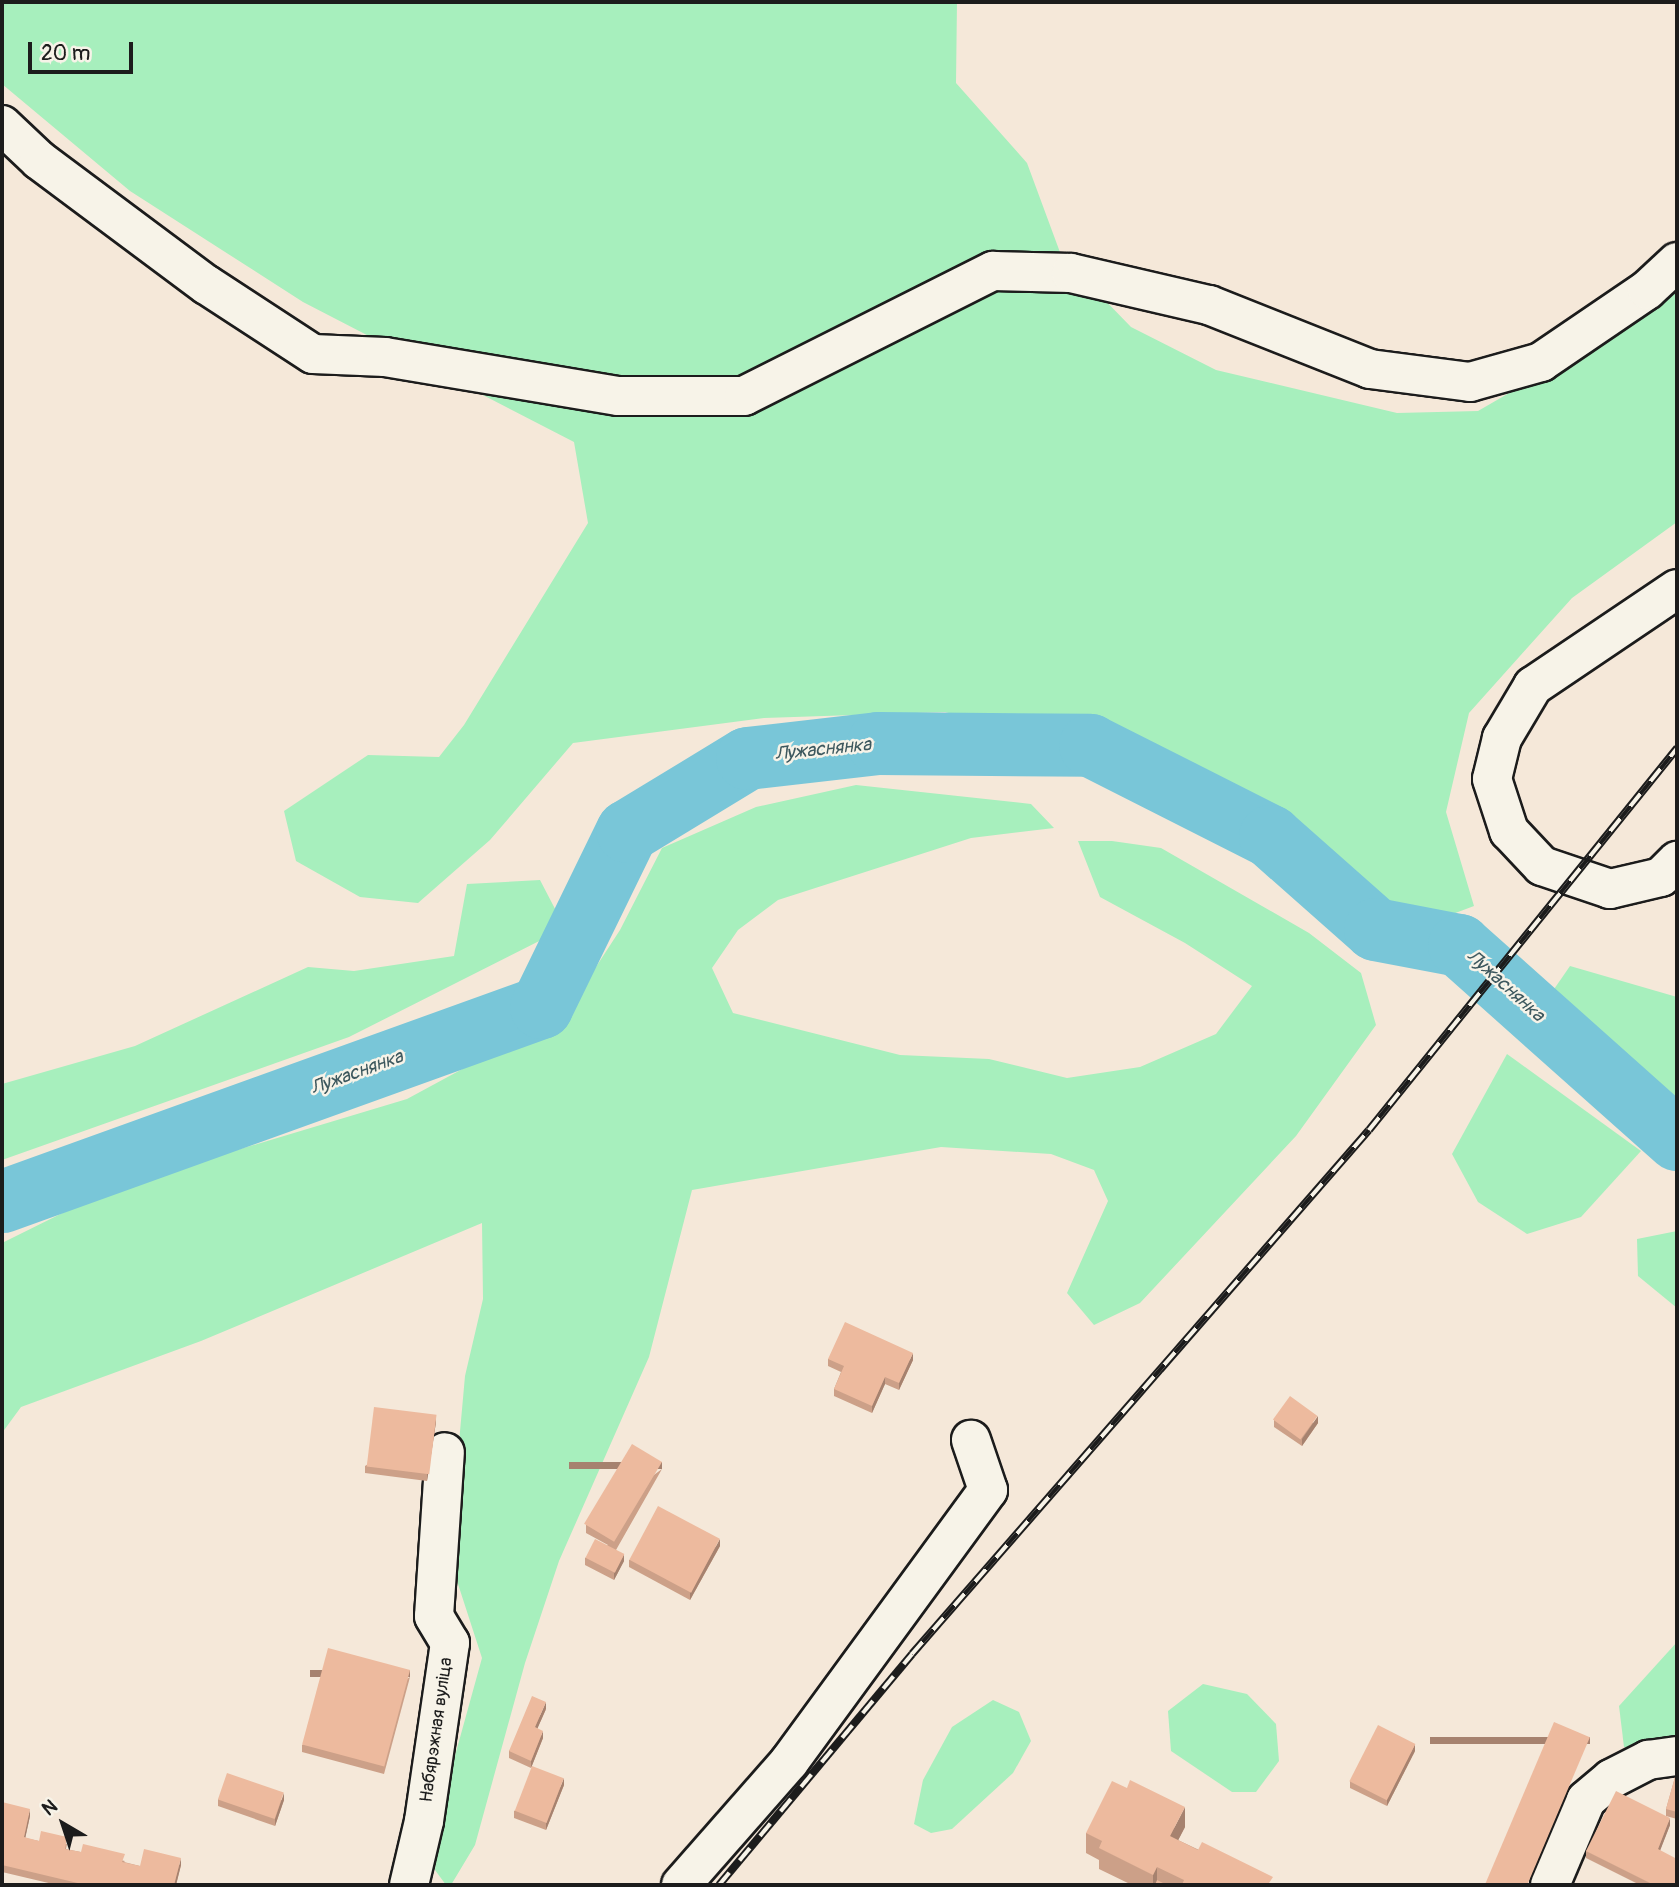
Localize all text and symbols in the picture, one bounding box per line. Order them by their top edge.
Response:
scale bar [32,28,136,72]
text: 20 m [41,40,90,67]
water label: Лужаснянка [774,734,872,766]
water label: Лужаснянка [1461,945,1549,1027]
water label: Лужаснянка [308,1046,406,1100]
street label: Набярэжная вуліца [416,1656,458,1804]
north arrow [28,1789,98,1859]
text: N [37,1794,62,1821]

